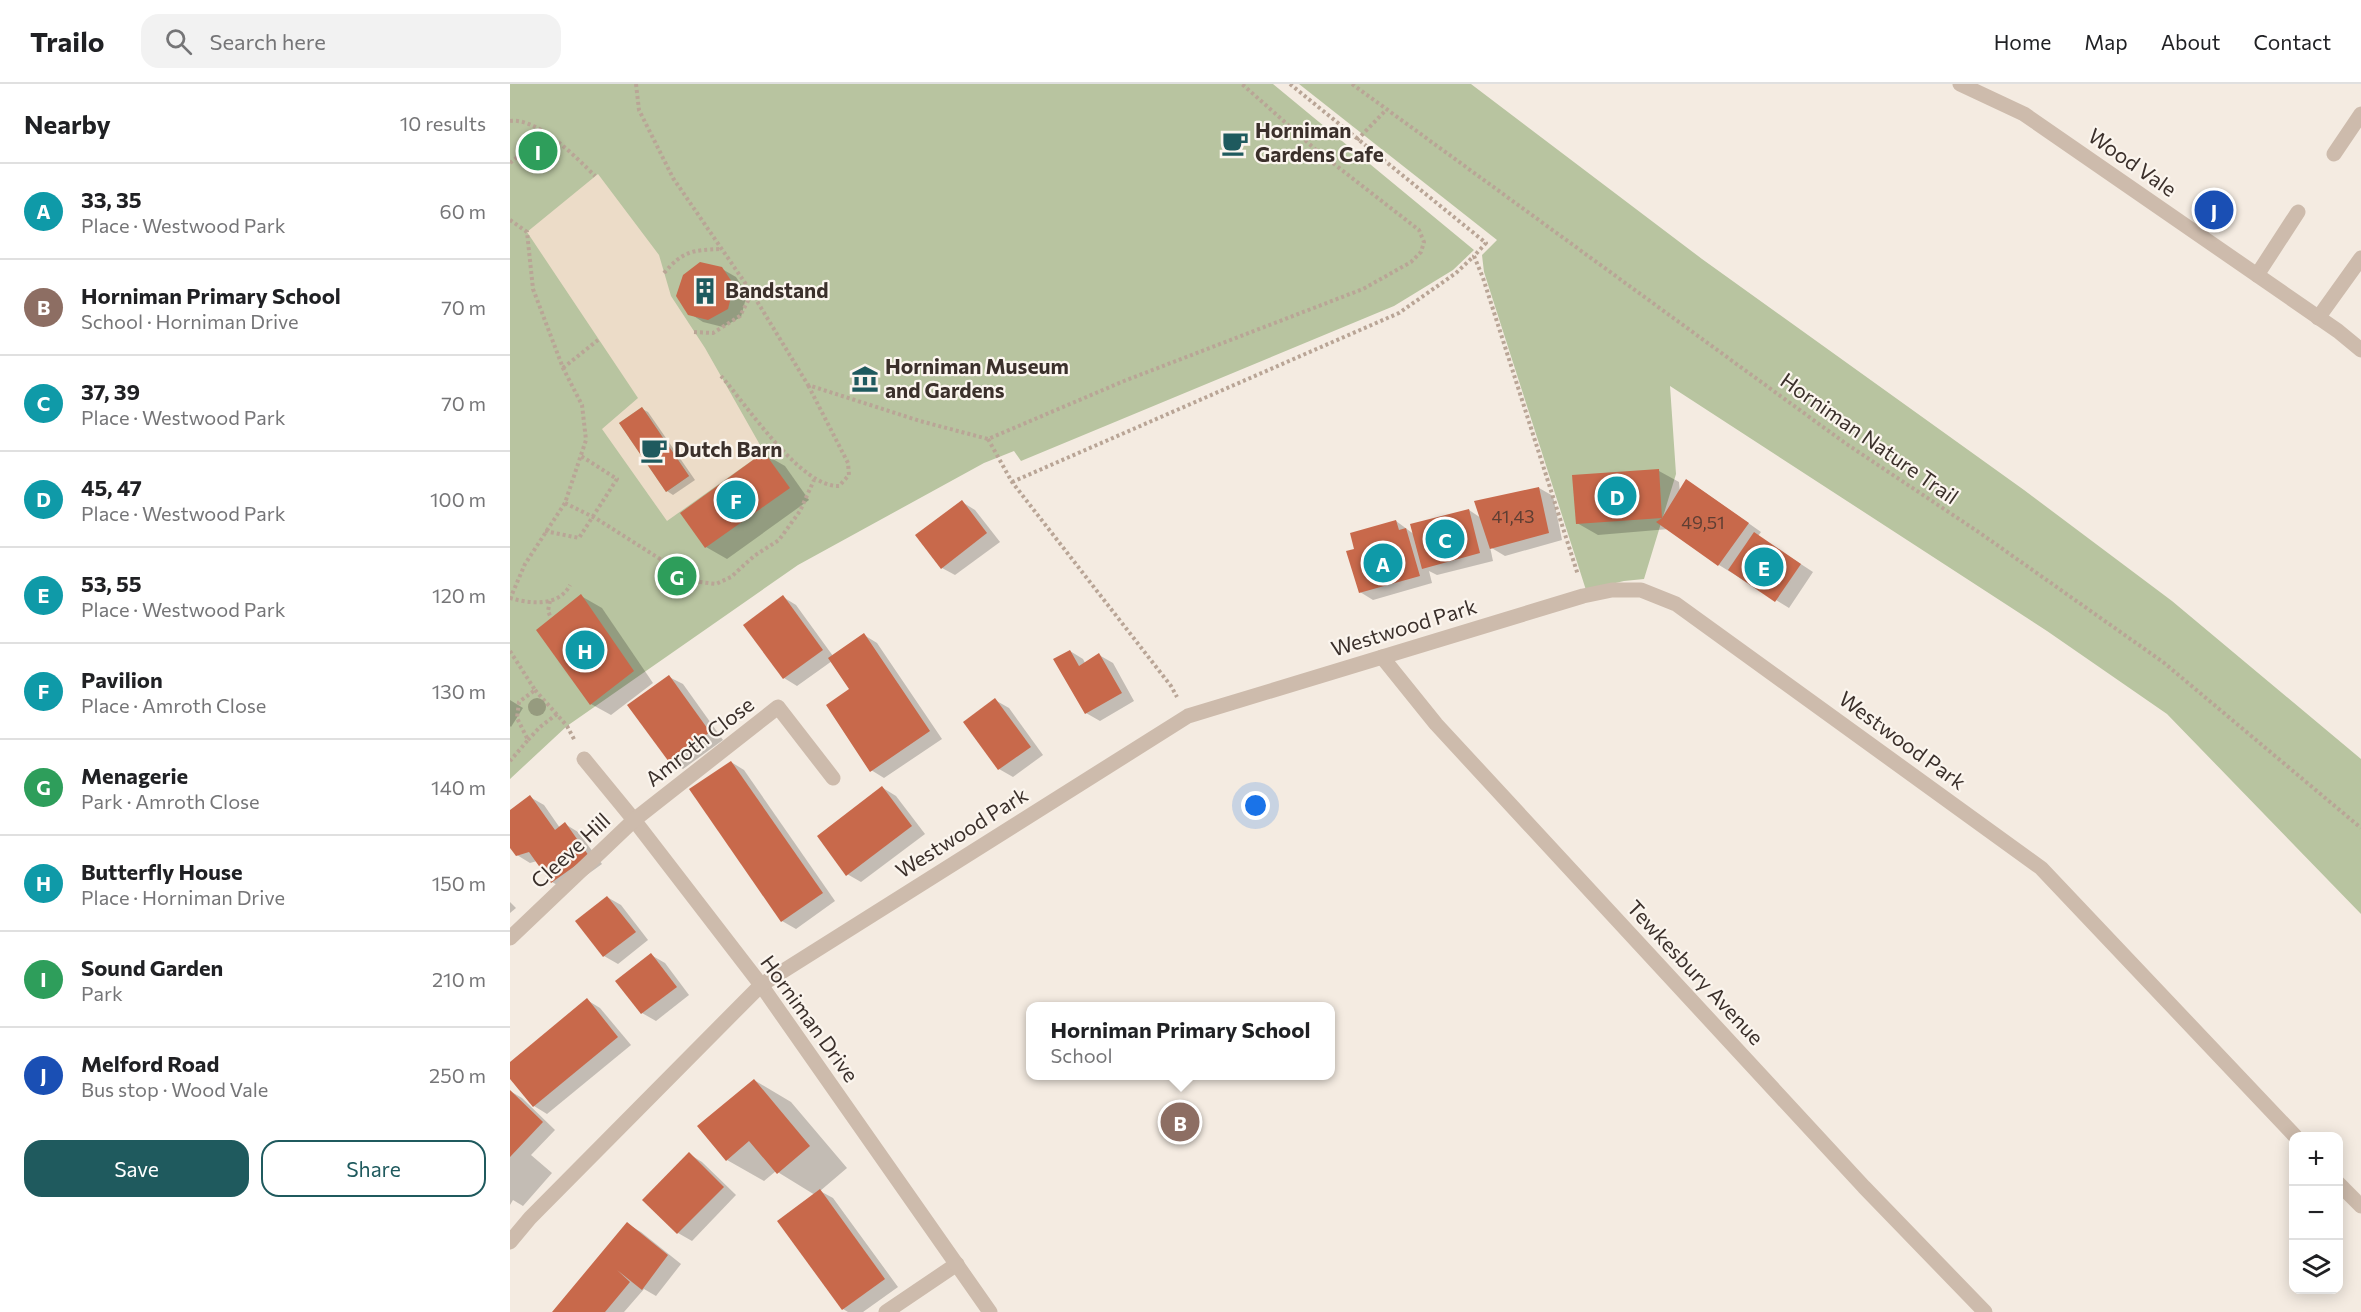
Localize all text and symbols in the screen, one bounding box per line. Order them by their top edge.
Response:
search box [141,14,561,68]
text: Trailo [30,24,105,58]
icon: search [162,25,195,58]
text: Search here [210,28,326,55]
text: Home [1994,29,2051,54]
text: Map [2084,29,2128,54]
text: About [2161,29,2220,54]
text: Contact [2253,29,2331,54]
text: Nearby [24,108,111,139]
text: 10 results [400,111,486,135]
place label: Horniman Gardens Cafe [1255,117,1384,166]
street label: Wood Vale [2084,122,2182,201]
pin: I [519,128,558,174]
cafe icon: Horniman Gardens Cafe [1220,128,1250,158]
text: 33, 35 [81,186,142,213]
pin: J [2194,188,2234,232]
text: A [36,199,51,223]
text: 60 m [440,199,486,223]
text: Place · Westwood Park [81,213,285,237]
building icon: Bandstand [690,276,720,306]
place label: Bandstand [725,277,828,302]
text: Horniman Primary School [81,282,341,309]
text: B [37,295,50,319]
text: 70 m [441,295,486,319]
text: School · Horniman Drive [81,309,299,333]
place label: Horniman Museum and Gardens [885,353,1069,402]
museum icon: Horniman Museum and Gardens [850,364,880,394]
street label: Horniman Nature Trail [1776,367,1964,509]
text: 37, 39 [81,378,140,405]
text: C [37,391,50,415]
text: 70 m [441,391,486,415]
text: Place · Westwood Park [81,405,285,429]
cafe icon: Dutch Barn [639,435,669,465]
place label: Dutch Barn [674,436,782,461]
text: 45, 47 [81,474,142,501]
pin: D [1598,474,1636,518]
pin: F [716,478,756,522]
text: D [36,487,51,511]
text: 100 m [430,487,486,511]
text: Place · Westwood Park [81,501,285,525]
house number: 41,43 [1492,505,1534,527]
house number: 49,51 [1681,511,1725,533]
pin: C [1426,516,1464,562]
pin: A [1364,540,1402,586]
pin: E [1744,544,1784,590]
pin: G [658,554,696,598]
text: 53, 55 [81,570,142,597]
text: E [38,583,49,607]
text: 120 m [432,583,486,607]
street label: Westwood Park [1328,593,1479,661]
text: Place · Westwood Park [81,597,285,621]
pin: H [566,628,604,672]
text: Pavilion [81,666,163,693]
text: F [38,679,49,703]
text: 130 m [432,679,486,703]
street label: Westwood Park [1835,685,1971,794]
street label: Amroth Close [640,691,758,791]
text: Place · Amroth Close [81,693,266,717]
text: Menagerie [81,762,188,789]
text: G [36,775,51,799]
text: 140 m [431,775,486,799]
street label: Westwood Park [891,781,1032,882]
text: Park · Amroth Close [81,789,260,813]
your location [1241,791,1270,820]
street label: Cleeve Hill [525,807,615,893]
text: Butterfly House [81,858,243,885]
text: H [36,871,51,895]
text: 150 m [432,871,486,895]
text: Place · Horniman Drive [81,885,285,909]
street label: Tewkesbury Avenue [1623,895,1769,1049]
street label: Horniman Drive [756,950,864,1086]
text: Sound Garden [81,954,223,981]
text: I [40,967,47,991]
text: 210 m [432,967,486,991]
text: Park [81,981,123,1005]
popup [1026,1002,1335,1080]
text: Horniman Primary School [1051,1016,1310,1043]
text: School [1051,1043,1113,1067]
text: Melford Road [81,1050,219,1077]
text: J [40,1063,47,1087]
text: 250 m [429,1063,486,1087]
text: Bus stop · Wood Vale [81,1077,268,1101]
pin: B [1160,1100,1200,1144]
map controls [2289,1132,2343,1294]
button: + [2289,1132,2343,1186]
button: Save [24,1140,249,1197]
button: Share [261,1140,486,1197]
button: − [2289,1186,2343,1240]
button: layers [2289,1240,2343,1294]

